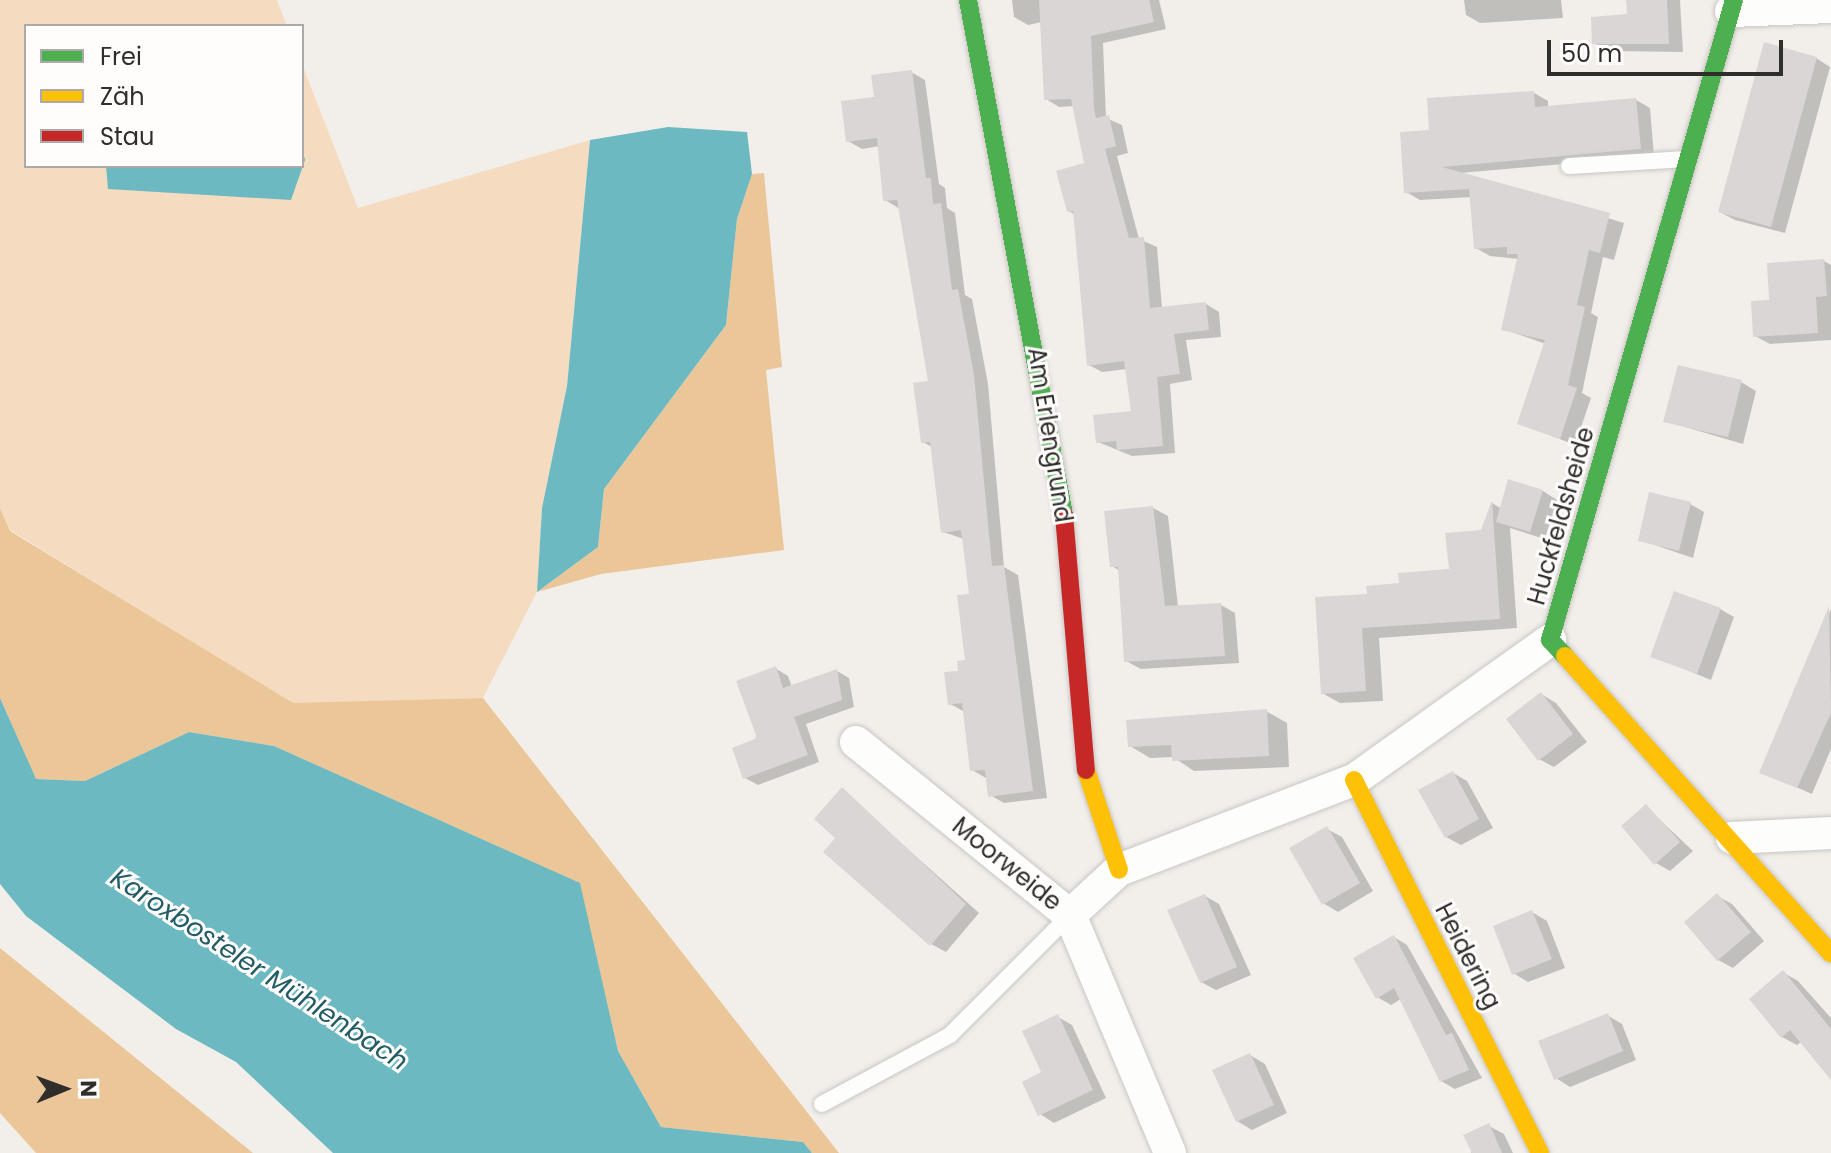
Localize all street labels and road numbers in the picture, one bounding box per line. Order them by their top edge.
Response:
street label: Am Erlengrund [1022,345,1078,525]
street label: Huckfeldsheide [1522,424,1600,608]
street label: Moorweide [947,811,1067,917]
street label: Heidering [1429,898,1507,1014]

